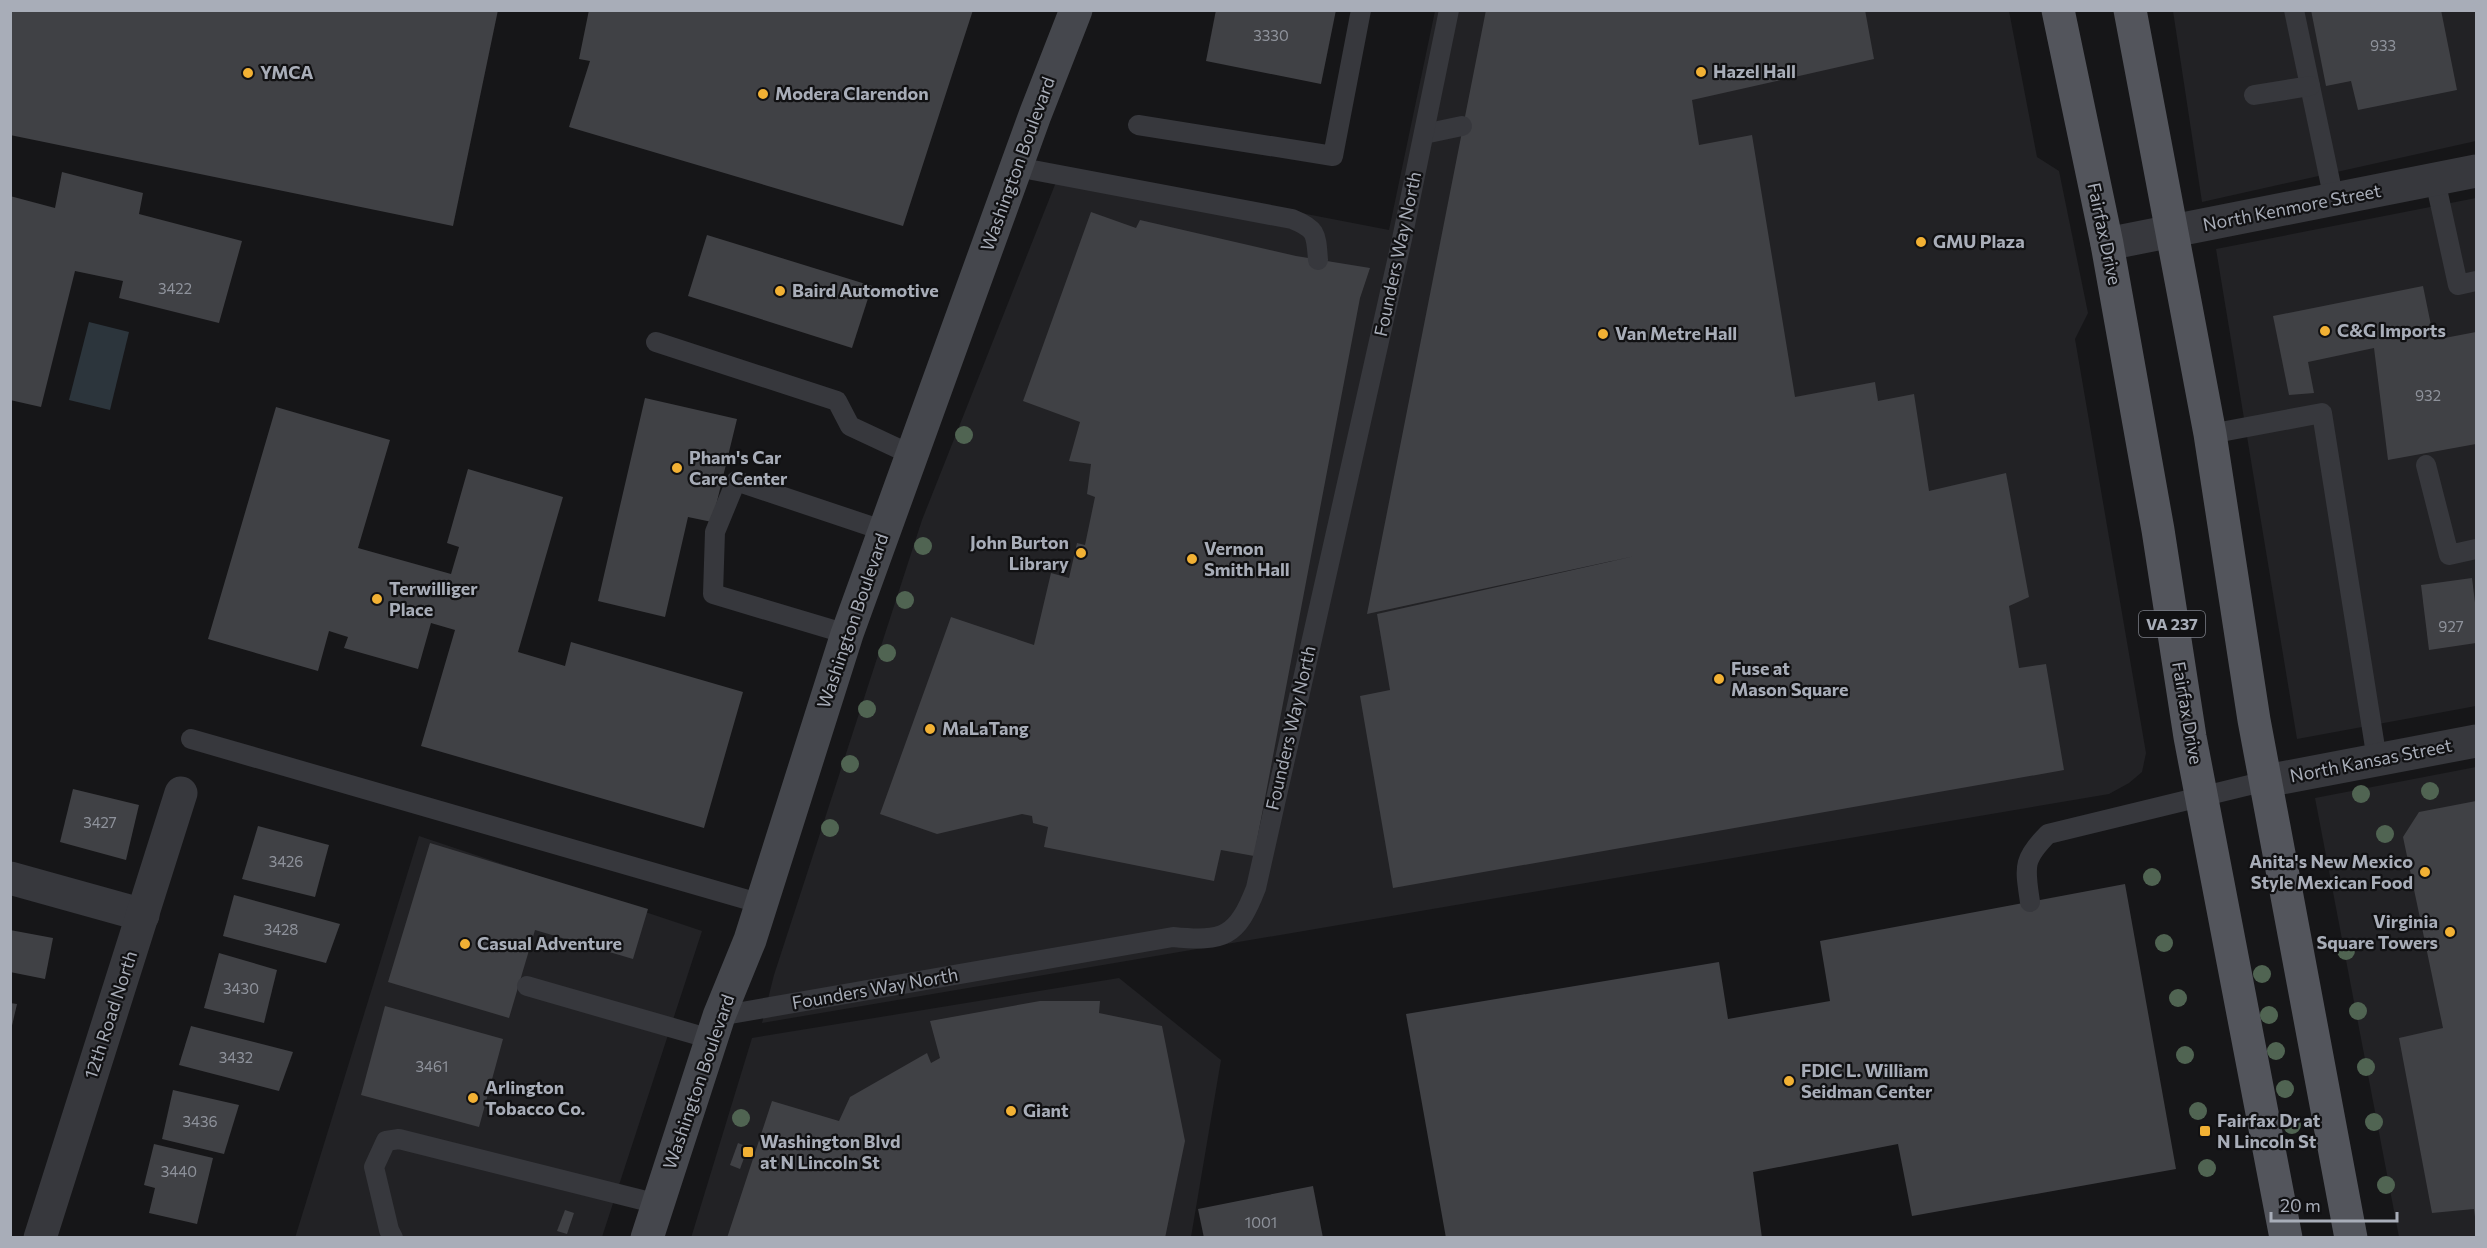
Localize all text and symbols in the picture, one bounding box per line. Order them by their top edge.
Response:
house number: 3330 [1253,26,1289,44]
house number: 933 [2370,36,2396,54]
place label: Hazel Hall [1713,60,1796,82]
place label: YMCA [260,61,313,83]
marker: Hazel Hall [1694,65,1708,79]
marker: YMCA [241,66,255,80]
street label: Washington Boulevard [975,74,1059,254]
place label: Modera Clarendon [775,82,929,104]
marker: Modera Clarendon [756,87,770,101]
street label: Founders Way North [1369,169,1425,338]
street label: North Kenmore Street [2201,179,2383,235]
street label: Fairfax Drive [2083,181,2127,287]
place label: GMU Plaza [1933,230,2025,252]
marker: GMU Plaza [1914,235,1928,249]
house number: 3422 [158,279,192,297]
place label: Baird Automotive [792,279,939,301]
marker: Baird Automotive [773,284,787,298]
place label: C&G Imports [2337,319,2446,341]
place label: Van Metre Hall [1615,322,1737,344]
marker: C&G Imports [2318,324,2332,338]
marker: Van Metre Hall [1596,327,1610,341]
house number: 932 [2415,386,2441,404]
place label: Pham's Car Care Center [689,446,788,489]
marker: Pham's Car Care Center [670,461,684,475]
street label: Washington Boulevard [812,530,892,711]
place label: John Burton Library [970,531,1069,574]
place label: Vernon Smith Hall [1204,537,1290,580]
marker: John Burton Library [1074,546,1088,560]
marker: Vernon Smith Hall [1185,552,1199,566]
place label: Terwilliger Place [389,577,478,620]
marker: Terwilliger Place [370,592,384,606]
road number: VA 237 [2139,611,2205,637]
house number: 927 [2438,617,2464,635]
street label: Founders Way North [1260,643,1320,812]
place label: Fuse at Mason Square [1731,657,1848,700]
street label: Fairfax Drive [2168,660,2208,766]
marker: Fuse at Mason Square [1712,672,1726,686]
place label: MaLaTang [942,717,1029,739]
marker: MaLaTang [923,722,937,736]
street label: North Kansas Street [2288,734,2454,787]
house number: 3427 [83,813,117,831]
place label: Anita's New Mexico Style Mexican Food [2249,850,2413,893]
house number: 3426 [269,852,303,870]
marker: Anita's New Mexico Style Mexican Food [2418,865,2432,879]
place label: Virginia Square Towers [2316,910,2438,953]
house number: 3428 [264,920,298,938]
marker: Virginia Square Towers [2443,925,2457,939]
place label: Casual Adventure [477,932,622,954]
marker: Casual Adventure [458,937,472,951]
street label: 12th Road North [79,948,141,1082]
street label: Founders Way North [790,963,959,1013]
house number: 3430 [223,979,259,997]
street label: Washington Boulevard [658,991,738,1172]
house number: 3432 [219,1048,253,1066]
house number: 3461 [415,1057,449,1075]
place label: FDIC L. William Seidman Center [1801,1059,1933,1102]
marker: FDIC L. William Seidman Center [1782,1074,1796,1088]
place label: Arlington Tobacco Co. [485,1076,586,1119]
marker: Arlington Tobacco Co. [466,1091,480,1105]
place label: Giant [1023,1099,1069,1121]
marker: Giant [1004,1104,1018,1118]
place label: Fairfax Dr at N Lincoln St [2217,1109,2321,1152]
house number: 3436 [182,1112,218,1130]
marker: Fairfax Dr at N Lincoln St [2198,1124,2212,1138]
place label: Washington Blvd at N Lincoln St [760,1130,900,1173]
marker: Washington Blvd at N Lincoln St [741,1145,755,1159]
house number: 3440 [161,1162,197,1180]
scale bar [2271,1185,2397,1223]
text: 20 m [2280,1194,2321,1216]
house number: 1001 [1245,1213,1277,1231]

